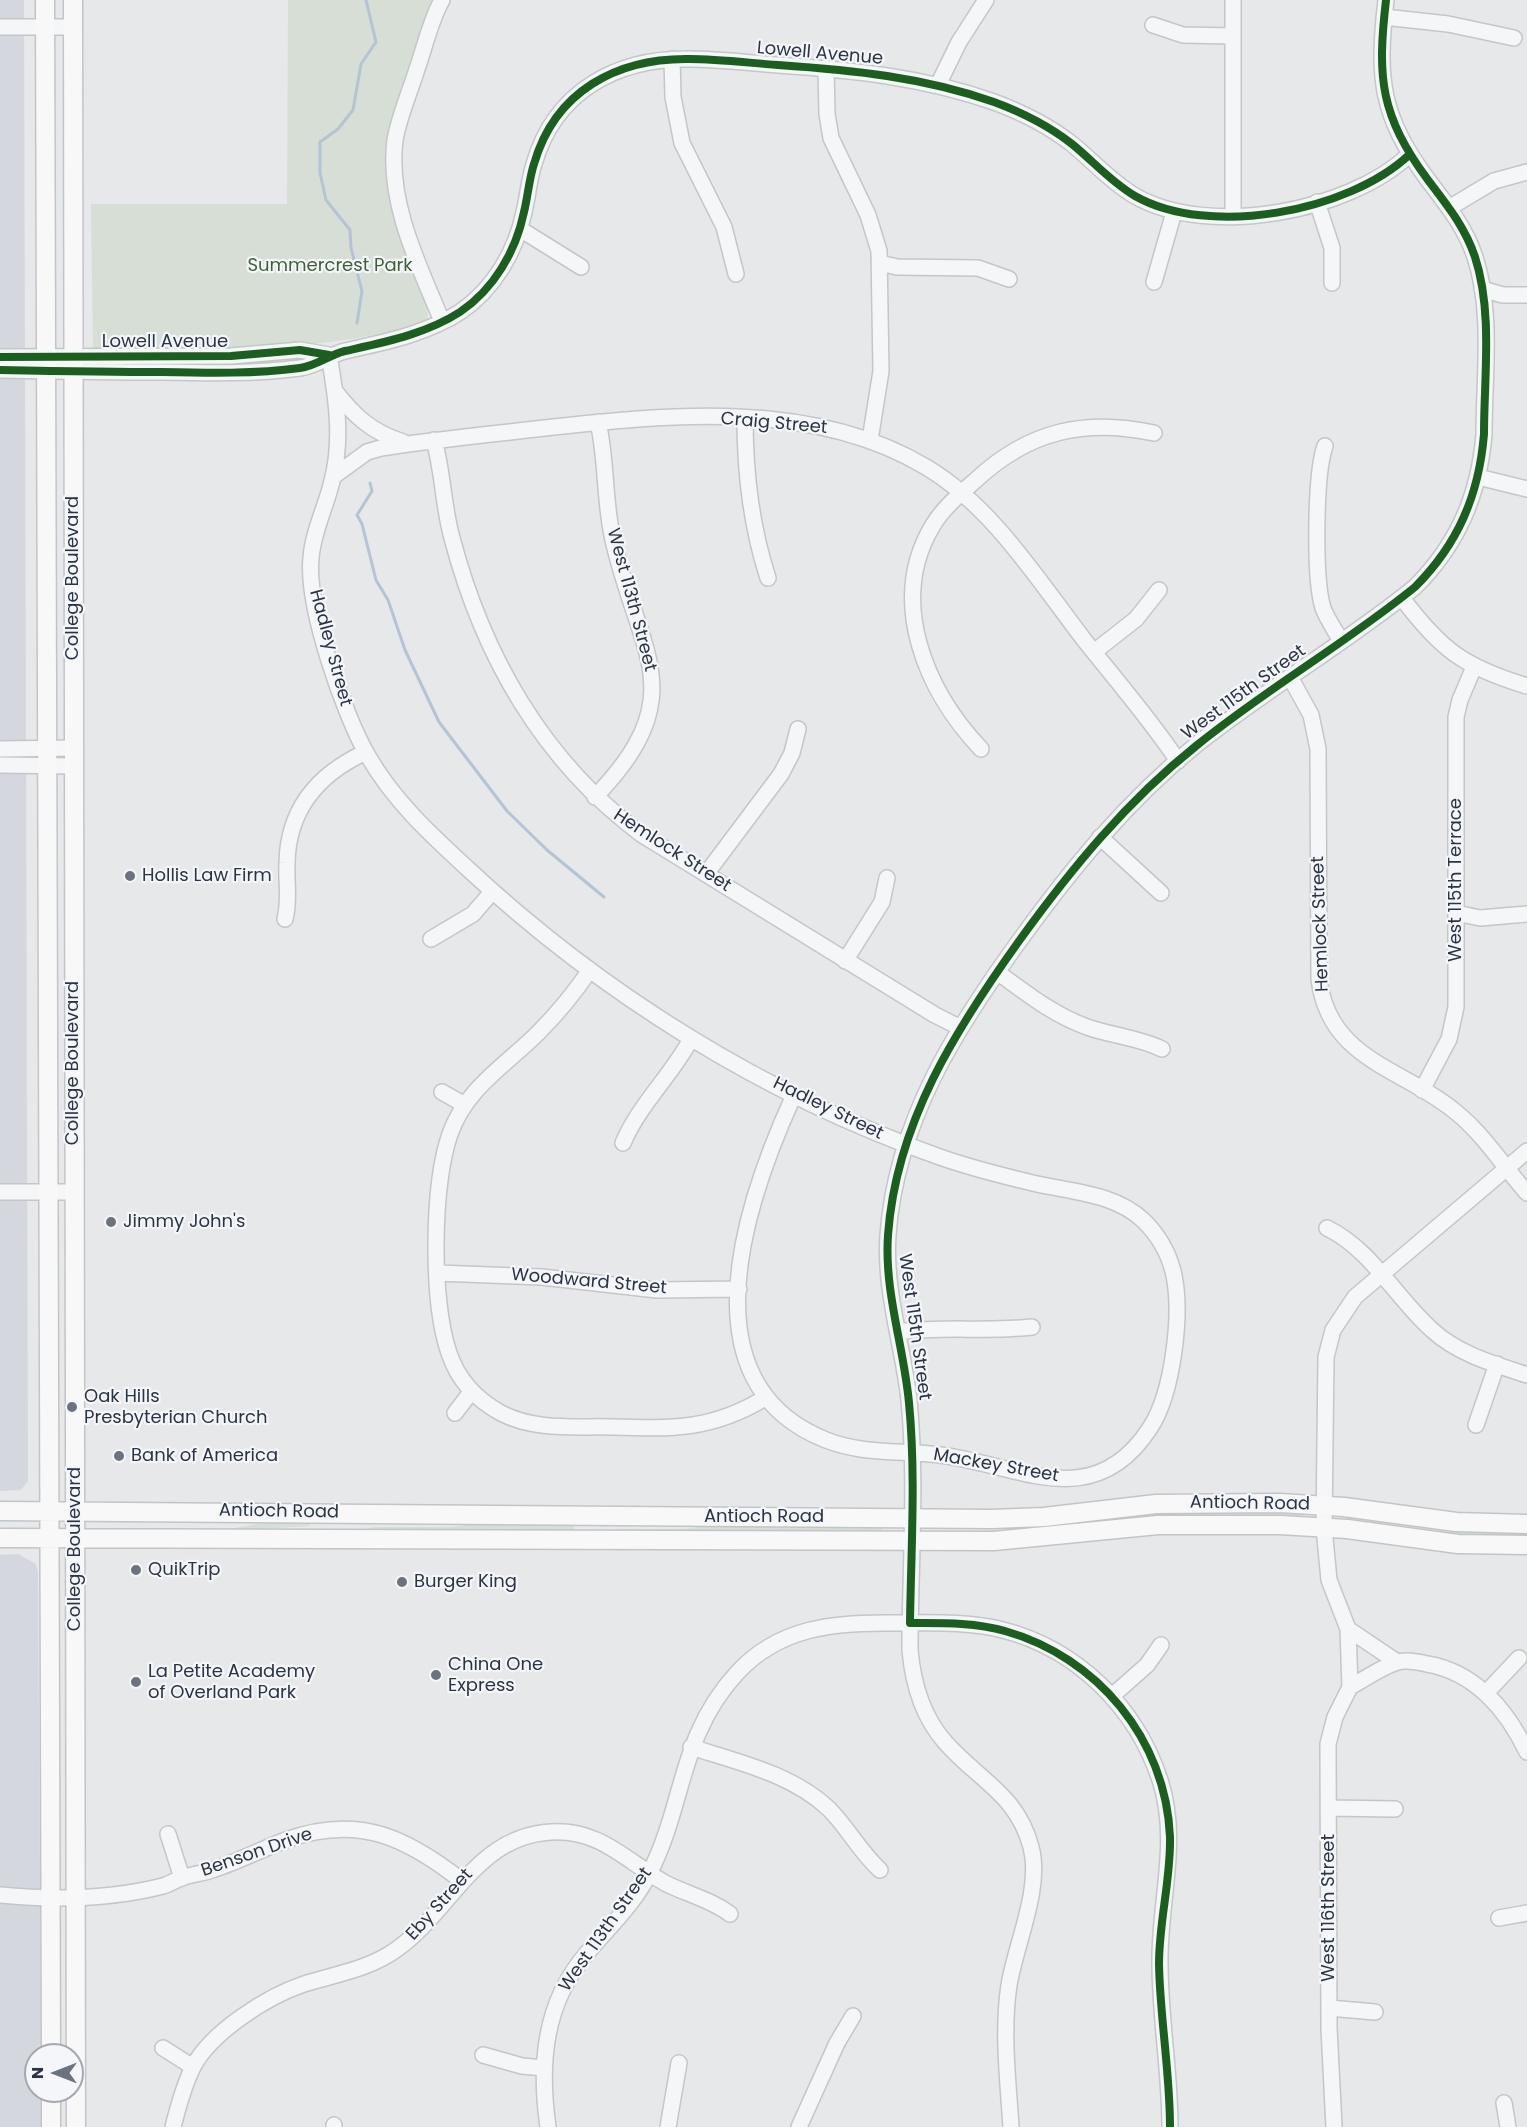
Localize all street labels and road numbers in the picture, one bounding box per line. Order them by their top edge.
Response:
street label: Lowell Avenue [756,38,884,70]
street label: Lowell Avenue [102,331,228,353]
street label: Craig Street [720,409,828,439]
street label: College Boulevard [62,496,84,660]
street label: West 113th Street [602,526,660,674]
street label: Hadley Street [304,587,356,709]
street label: West 115th Street [1178,641,1310,745]
street label: West 115th Terrace [1445,798,1467,962]
street label: Hemlock Street [609,805,735,897]
street label: Hemlock Street [1308,856,1334,992]
street label: College Boulevard [62,981,84,1145]
street label: Hadley Street [769,1073,887,1145]
street label: West 115th Street [893,1252,935,1402]
street label: Woodward Street [510,1264,668,1300]
street label: Mackey Street [932,1444,1060,1488]
street label: College Boulevard [64,1467,86,1631]
street label: Antioch Road [1190,1492,1310,1516]
street label: Antioch Road [219,1500,339,1524]
street label: Antioch Road [704,1506,824,1528]
street label: Benson Drive [199,1824,315,1882]
street label: West 116th Street [1318,1834,1340,1982]
street label: West 113th Street [555,1864,657,1996]
street label: Eby Street [402,1865,478,1945]

